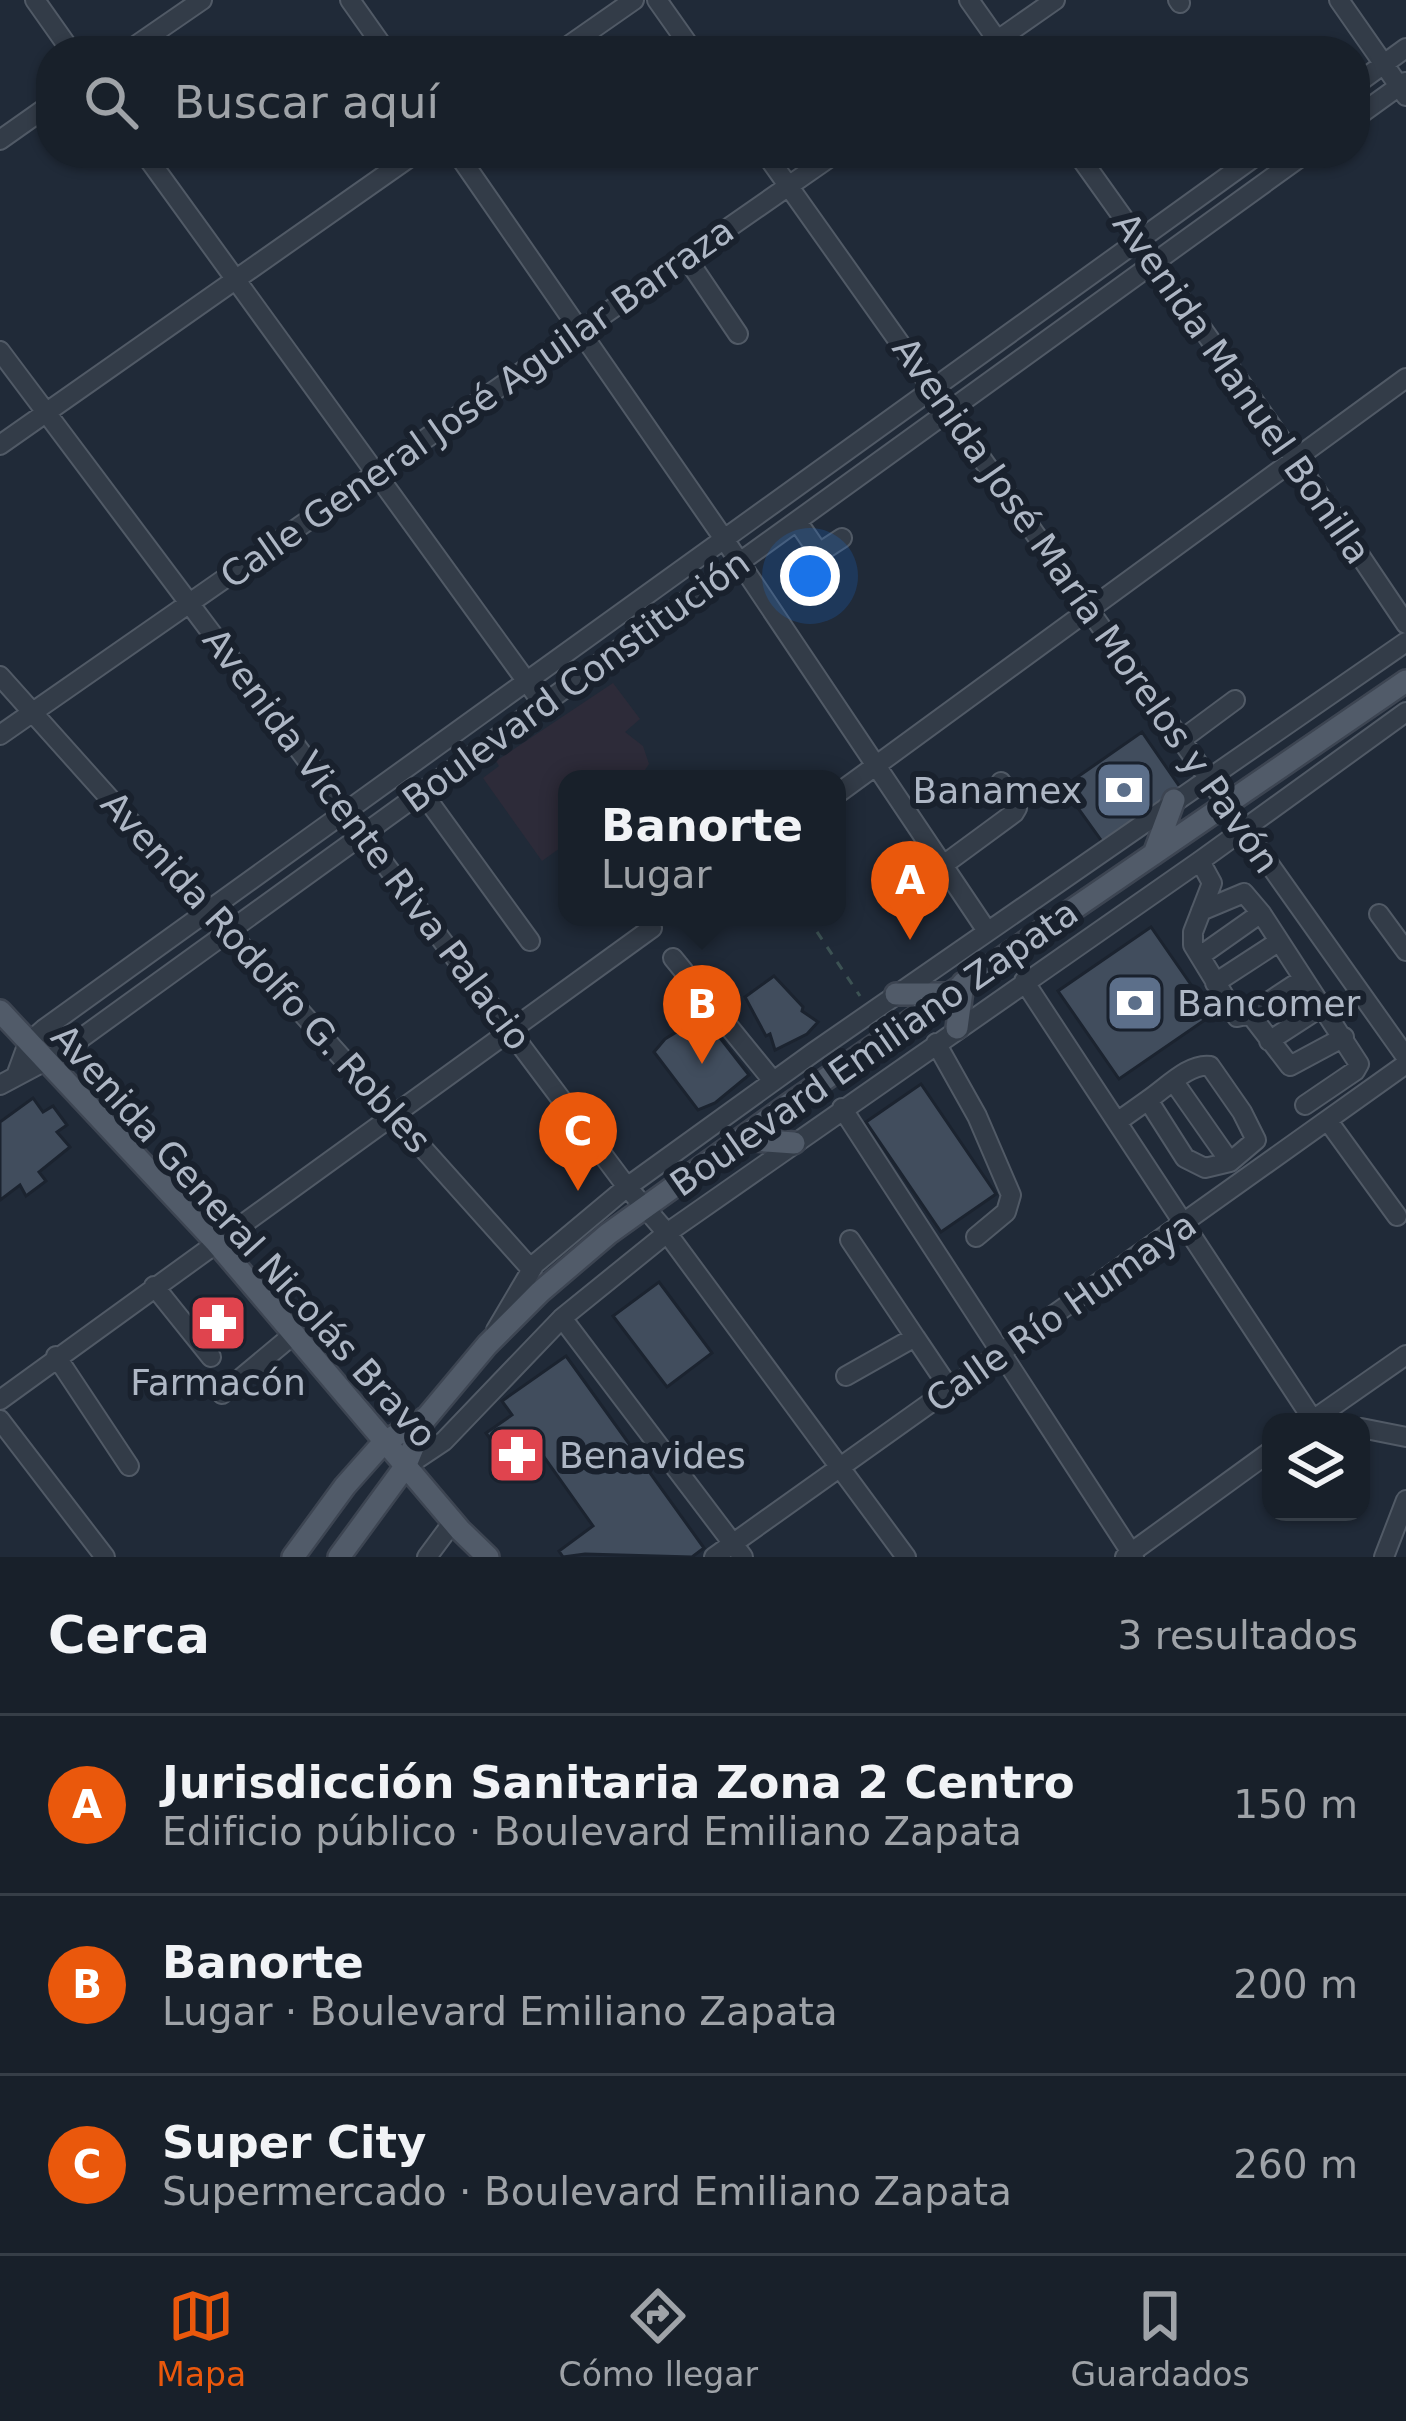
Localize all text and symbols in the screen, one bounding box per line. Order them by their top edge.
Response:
search box [36,36,1370,168]
icon: search [78,69,144,135]
text: Buscar aquí [174,76,439,129]
street label: Avenida Manuel Bonilla [1105,205,1379,571]
street label: Calle General José Aguilar Barraza [213,209,741,597]
street label: Avenida José María Morelos y Pavón [884,329,1288,881]
street label: Boulevard Constitución [395,542,757,820]
your location [780,546,840,606]
street label: Avenida Vicente Riva Palacio [195,620,539,1058]
bank icon: Banamex [1093,759,1155,821]
popup [558,770,846,926]
place label: Banamex [912,770,1082,811]
street label: Avenida Rodolfo G. Robles [93,783,439,1161]
text: Banorte [601,799,803,852]
pin: A [871,841,949,940]
text: Lugar [601,852,712,897]
street label: Boulevard Emiliano Zapata [662,890,1086,1206]
pin: B [663,965,741,1064]
bank icon: Bancomer [1104,972,1166,1034]
place label: Bancomer [1177,983,1361,1024]
street label: Avenida General Nicolás Bravo [43,1016,445,1456]
pin: C [539,1092,617,1191]
street label: Calle Río Humaya [918,1204,1204,1420]
pharmacy icon: Farmacón [187,1292,249,1354]
place label: Farmacón [130,1362,306,1403]
map controls [1262,1413,1370,1521]
button: layers [1262,1413,1370,1521]
pharmacy icon: Benavides [486,1424,548,1486]
place label: Benavides [559,1435,746,1476]
text: Cerca [48,1606,210,1665]
text: 3 resultados [1118,1613,1358,1658]
text: Jurisdicción Sanitaria Zona 2 Centro [162,1756,1075,1809]
text: A [72,1782,102,1827]
text: 150 m [1233,1782,1358,1827]
text: Edificio público · Boulevard Emiliano Zapata [162,1809,1022,1854]
text: Banorte [162,1936,364,1989]
text: B [72,1962,102,2007]
text: 200 m [1233,1962,1358,2007]
text: Lugar · Boulevard Emiliano Zapata [162,1989,838,2034]
text: Super City [162,2116,426,2169]
text: C [73,2142,101,2187]
text: 260 m [1233,2142,1358,2187]
text: Supermercado · Boulevard Emiliano Zapata [162,2169,1012,2214]
tab: Mapa [156,2283,246,2394]
tab: Cómo llegar [559,2283,758,2394]
tab: Guardados [1071,2283,1250,2394]

